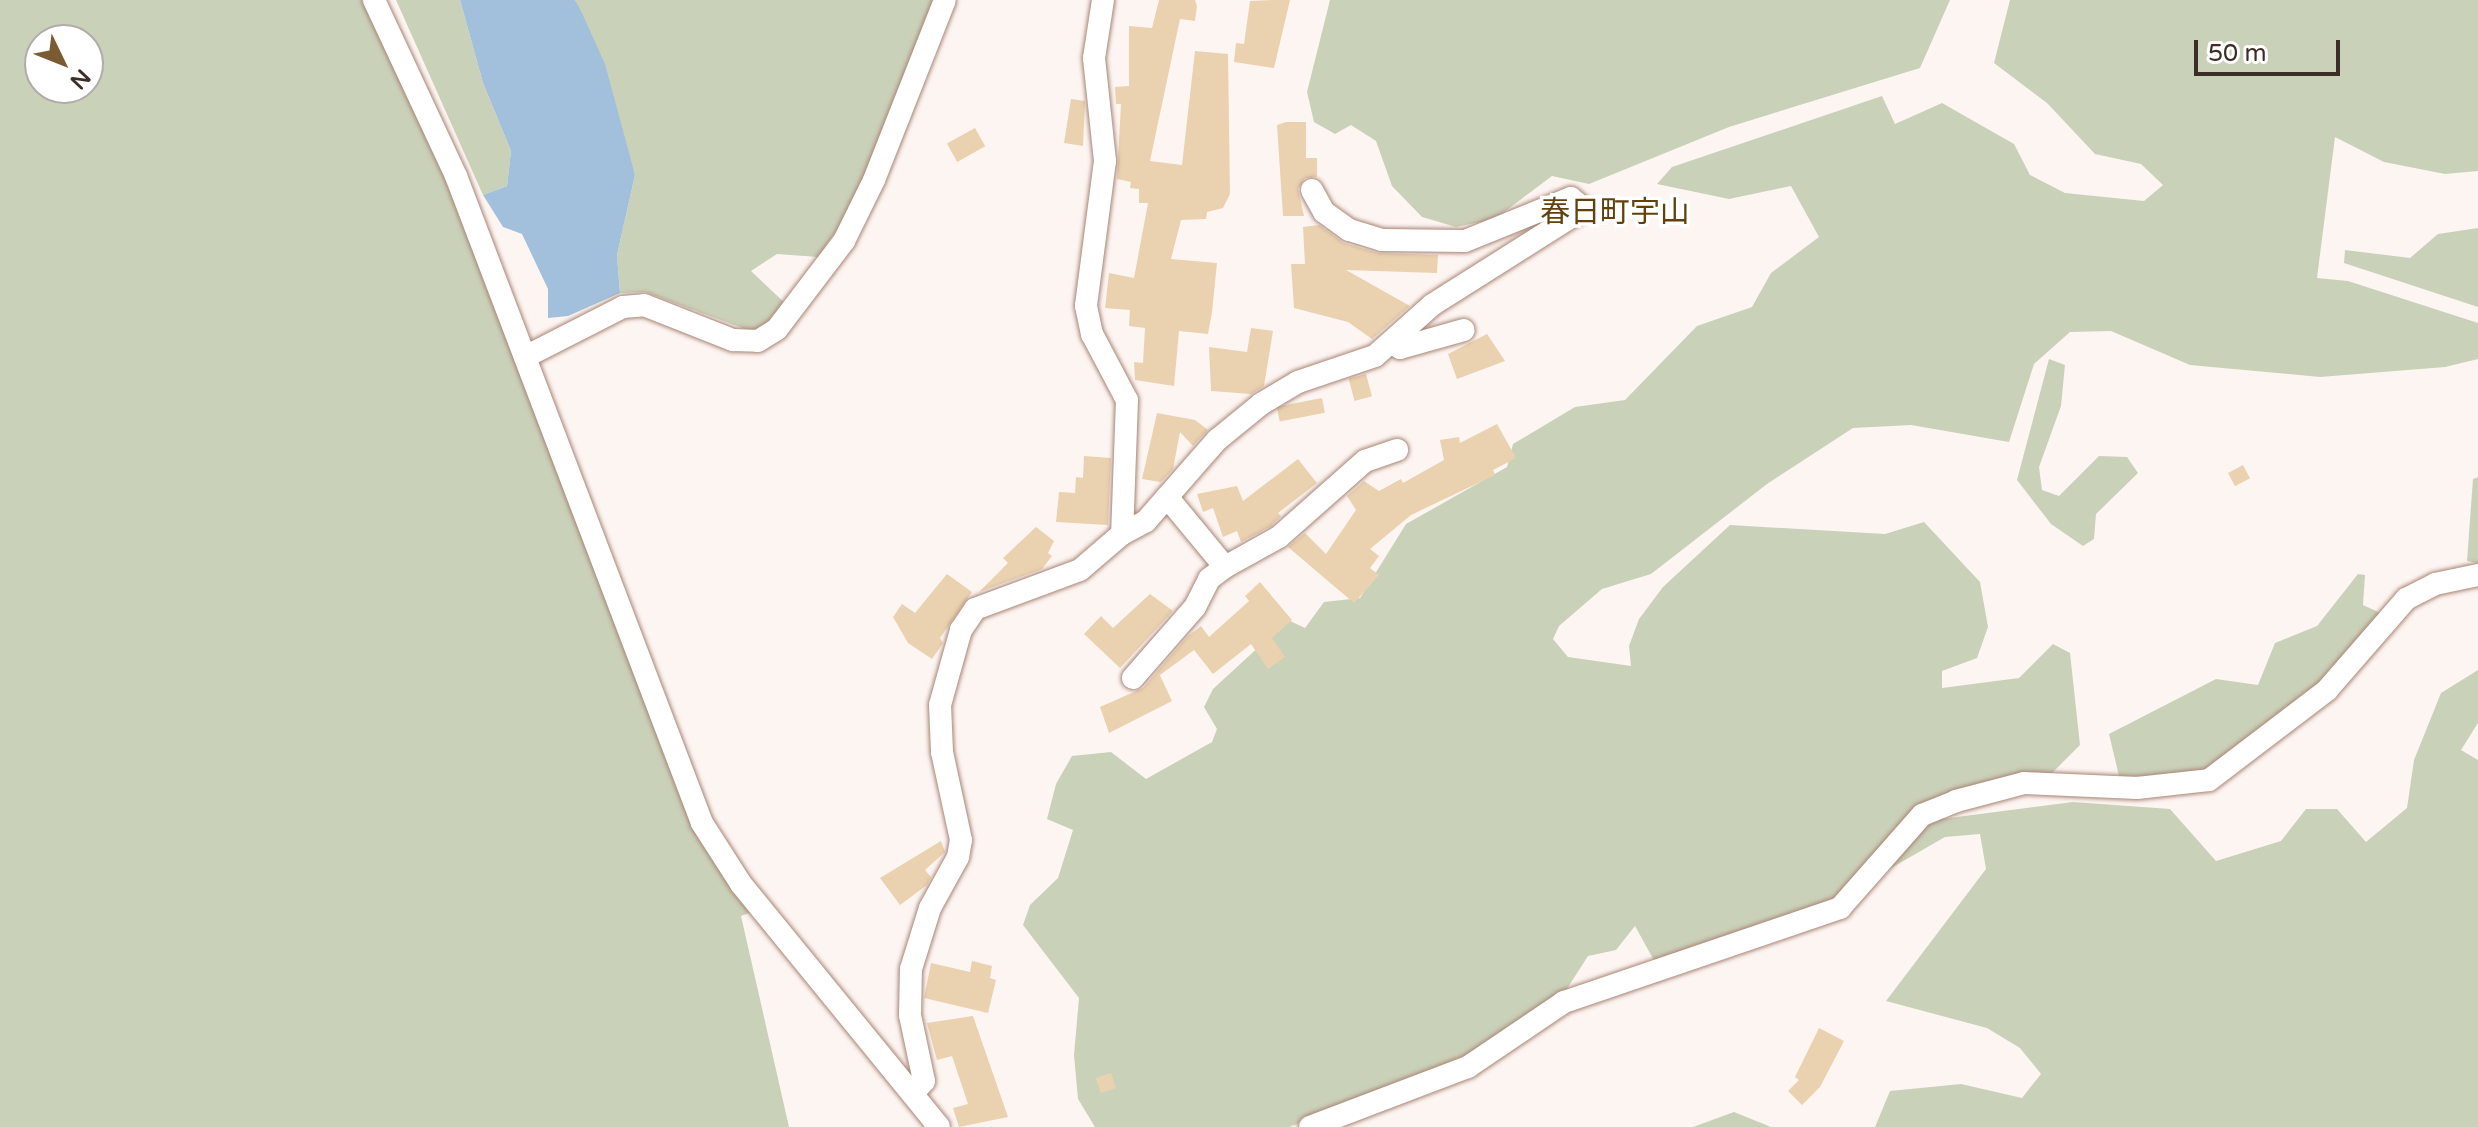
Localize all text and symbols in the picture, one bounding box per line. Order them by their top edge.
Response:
north arrow [24,24,104,104]
scale bar [2198,24,2344,74]
text: 50 m [2208,39,2266,68]
text: N [65,64,96,94]
district label: 春日町宇山 [1540,195,1690,231]

